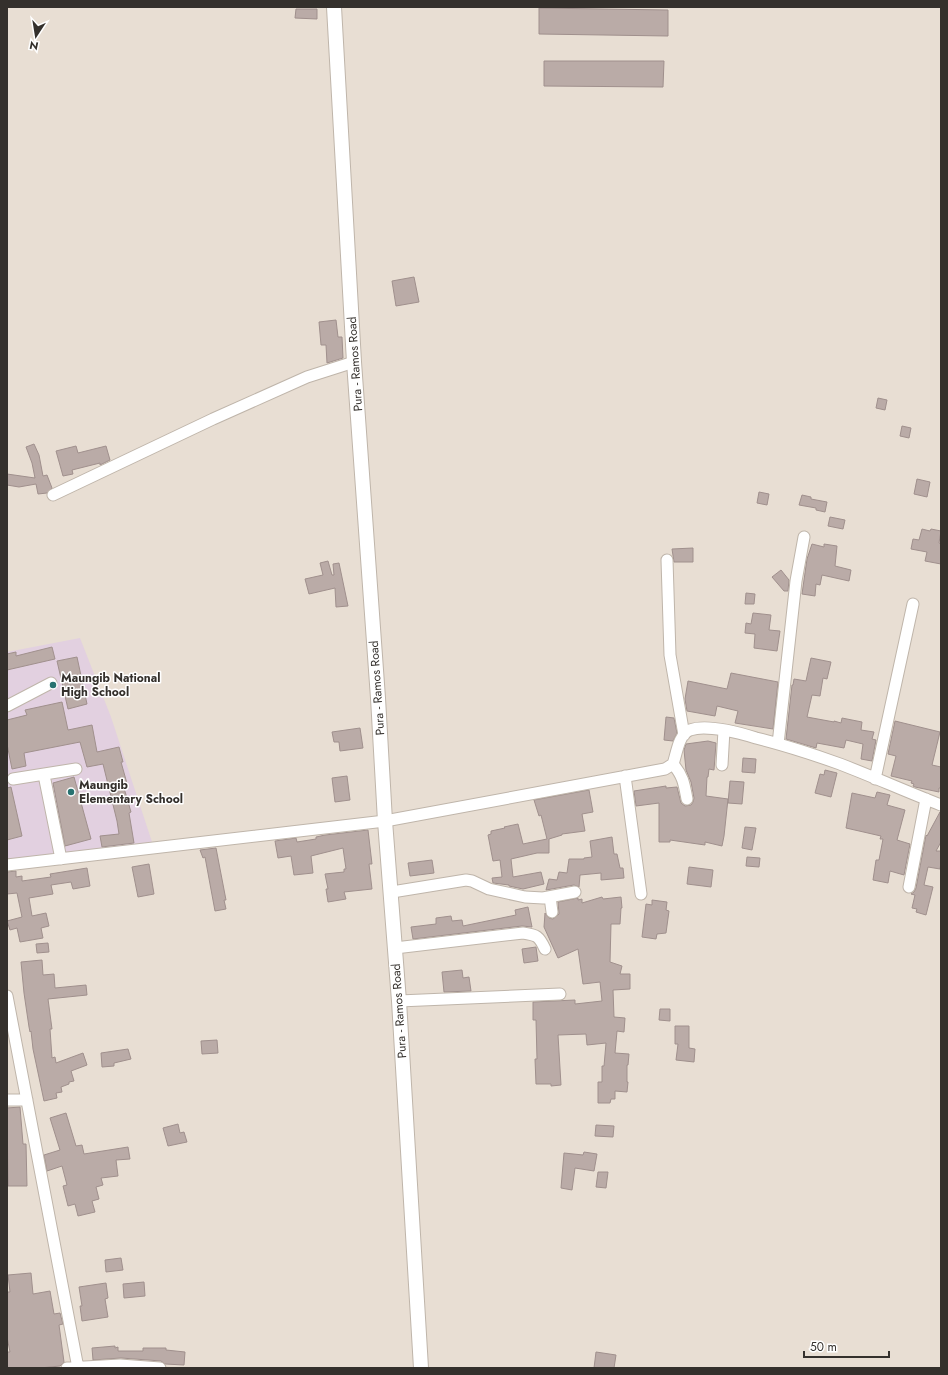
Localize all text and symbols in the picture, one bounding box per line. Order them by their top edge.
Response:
north arrow [16,16,56,56]
text: N [28,37,40,55]
street label: Pura - Ramos Road [343,316,367,412]
street label: Pura - Ramos Road [365,640,389,736]
place label: Maungib National High School [61,669,160,701]
marker: Maungib National High School [48,680,58,690]
place label: Maungib Elementary School [79,776,183,808]
marker: Maungib Elementary School [66,787,76,797]
street label: Pura - Ramos Road [387,963,411,1059]
scale bar [804,1333,889,1359]
text: 50 m [810,1338,837,1356]

